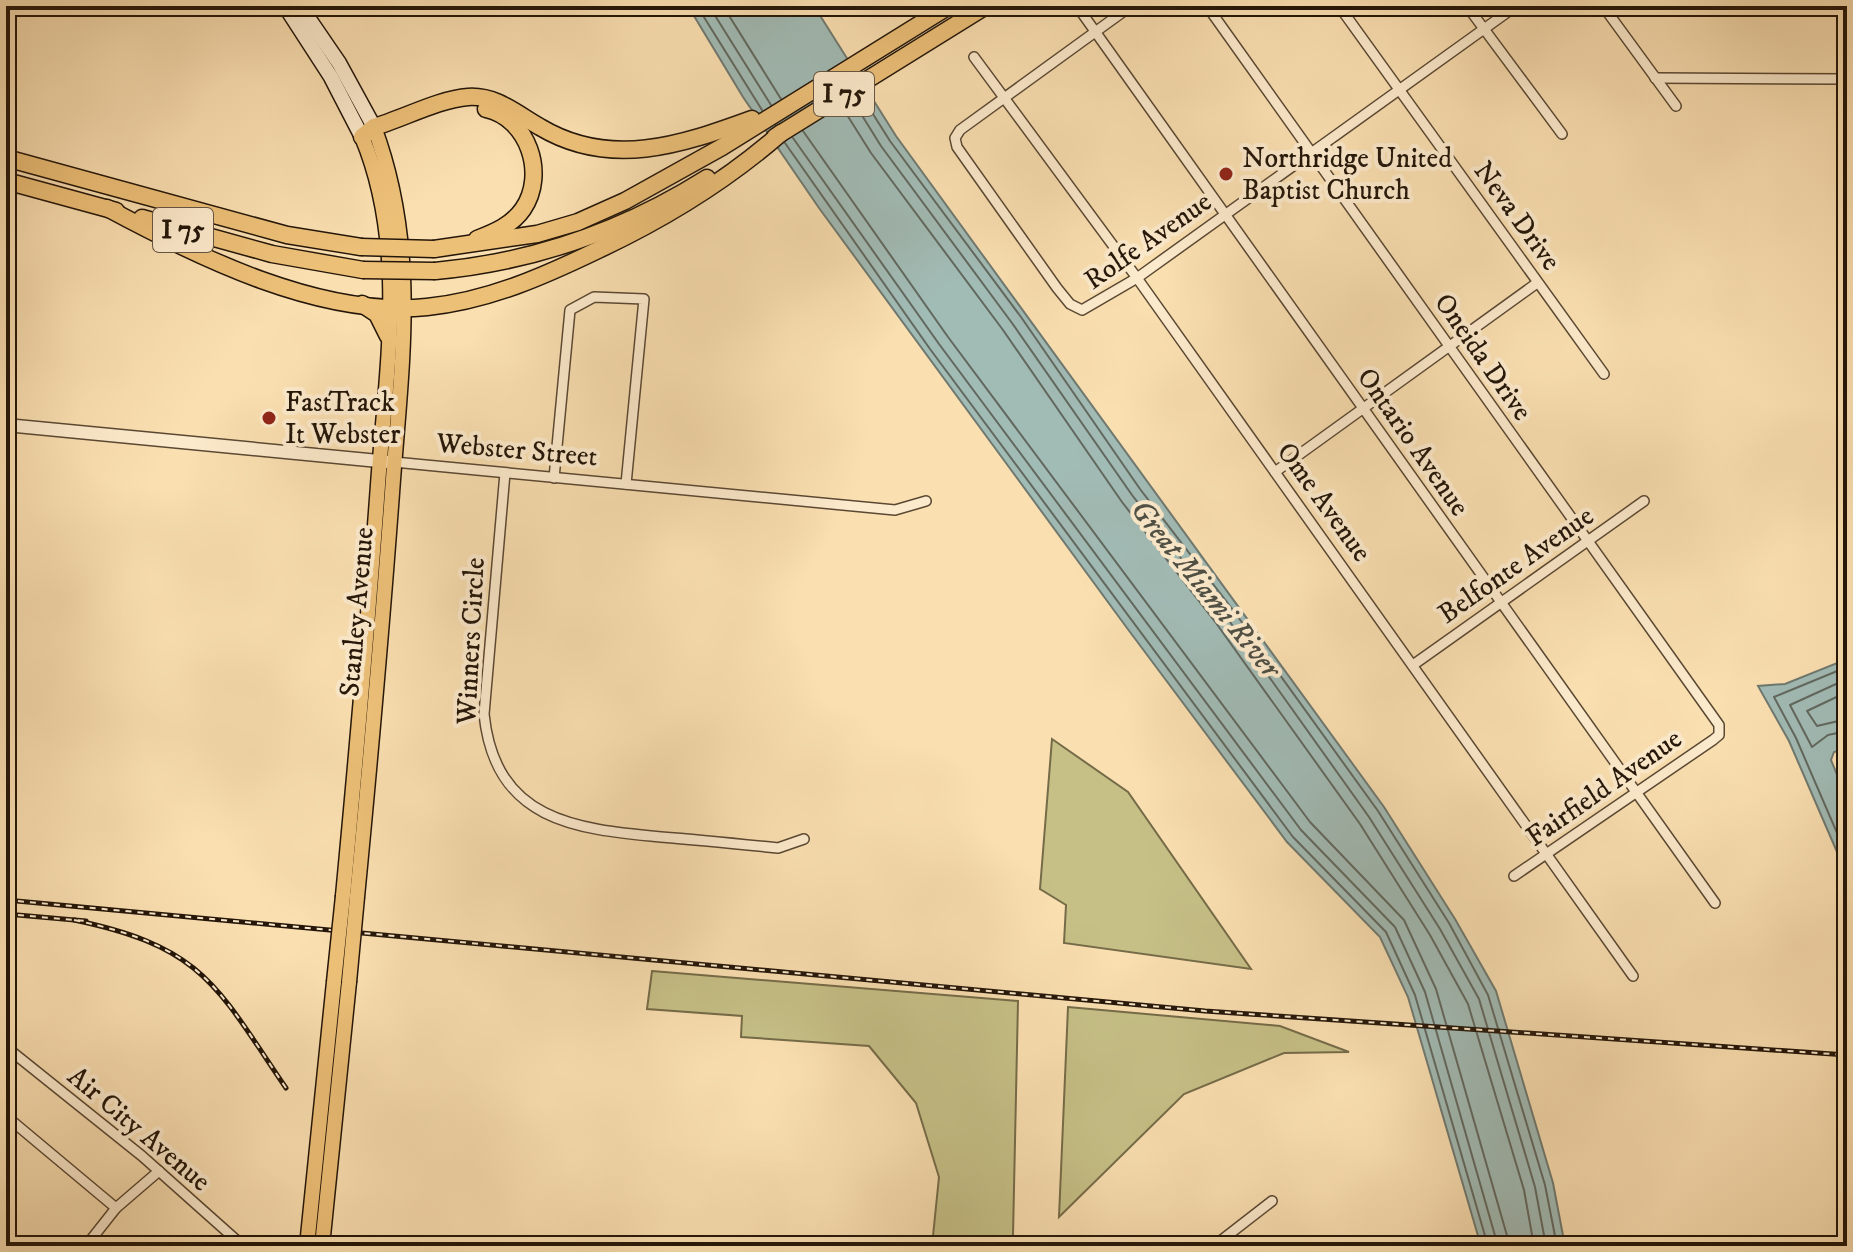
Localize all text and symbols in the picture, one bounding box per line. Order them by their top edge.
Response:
road number: I 75 [814,72,874,116]
place label: Northridge United Baptist Church [1242,141,1452,208]
street label: Neva Drive [1466,154,1568,278]
marker: Northridge United Baptist Church [1217,165,1235,183]
street label: Rolfe Avenue [1078,184,1218,298]
road number: I 75 [153,208,213,252]
street label: Oneida Drive [1426,287,1540,427]
street label: Ontario Avenue [1349,361,1477,523]
place label: FastTrack It Webster [285,385,401,452]
marker: FastTrack It Webster [260,409,278,427]
street label: Webster Street [434,425,599,474]
street label: Ome Avenue [1269,435,1379,569]
water label: Great Miami River [1122,492,1290,687]
street label: Belfonte Avenue [1431,498,1601,632]
street label: Stanley Avenue [332,526,382,698]
street label: Winners Circle [449,557,493,726]
street label: Fairfield Avenue [1519,721,1689,855]
street label: Air City Avenue [60,1059,218,1199]

